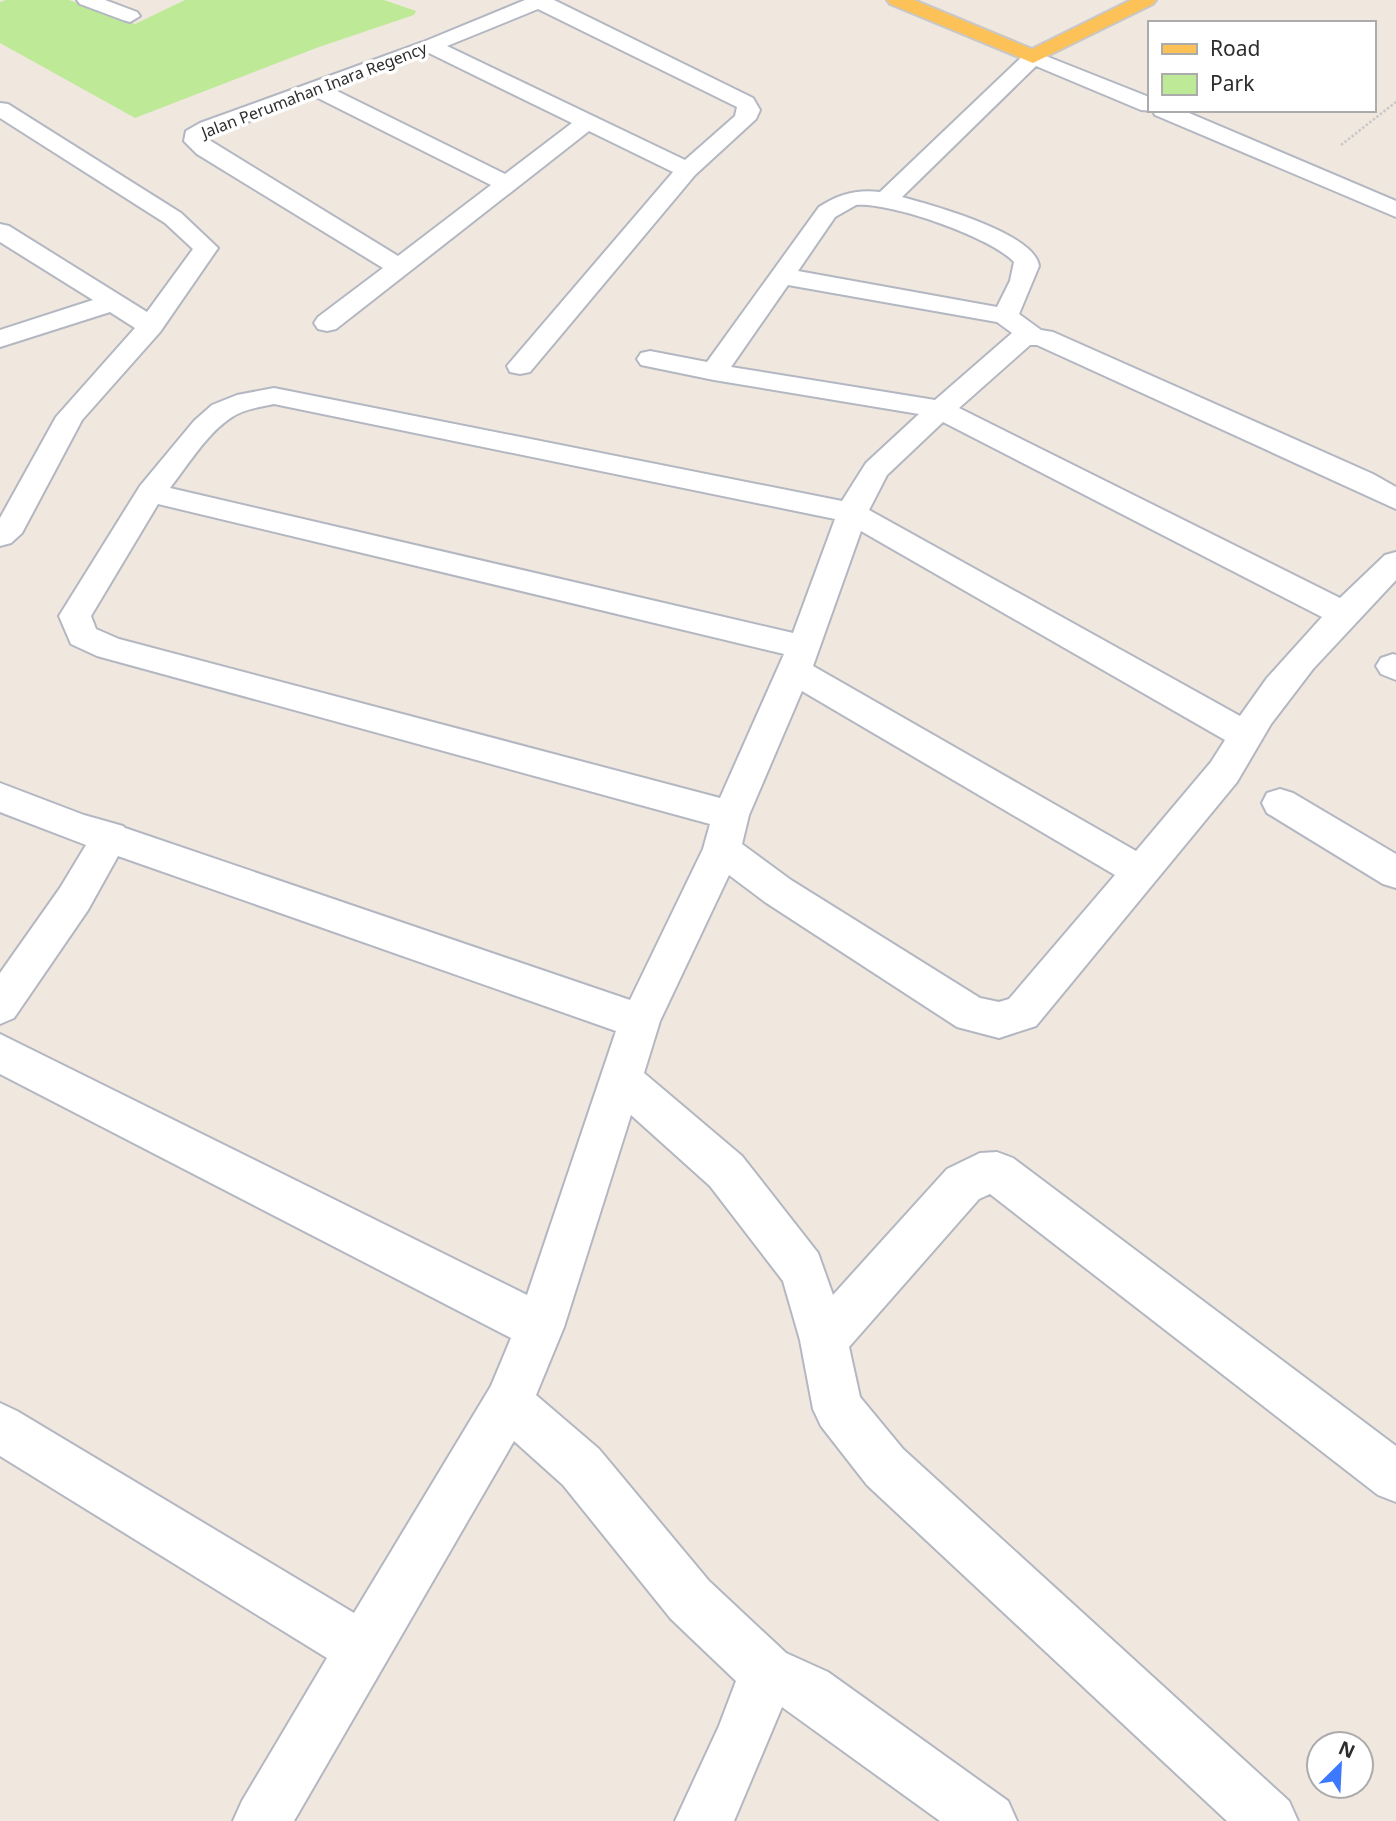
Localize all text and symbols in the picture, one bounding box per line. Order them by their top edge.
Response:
legend [1148,21,1375,112]
text: Road [1210,34,1260,62]
street label: Jalan Perumahan Inara Regency [196,36,431,144]
text: Park [1210,69,1255,97]
north arrow [1305,1730,1375,1800]
text: N [1335,1734,1359,1764]

